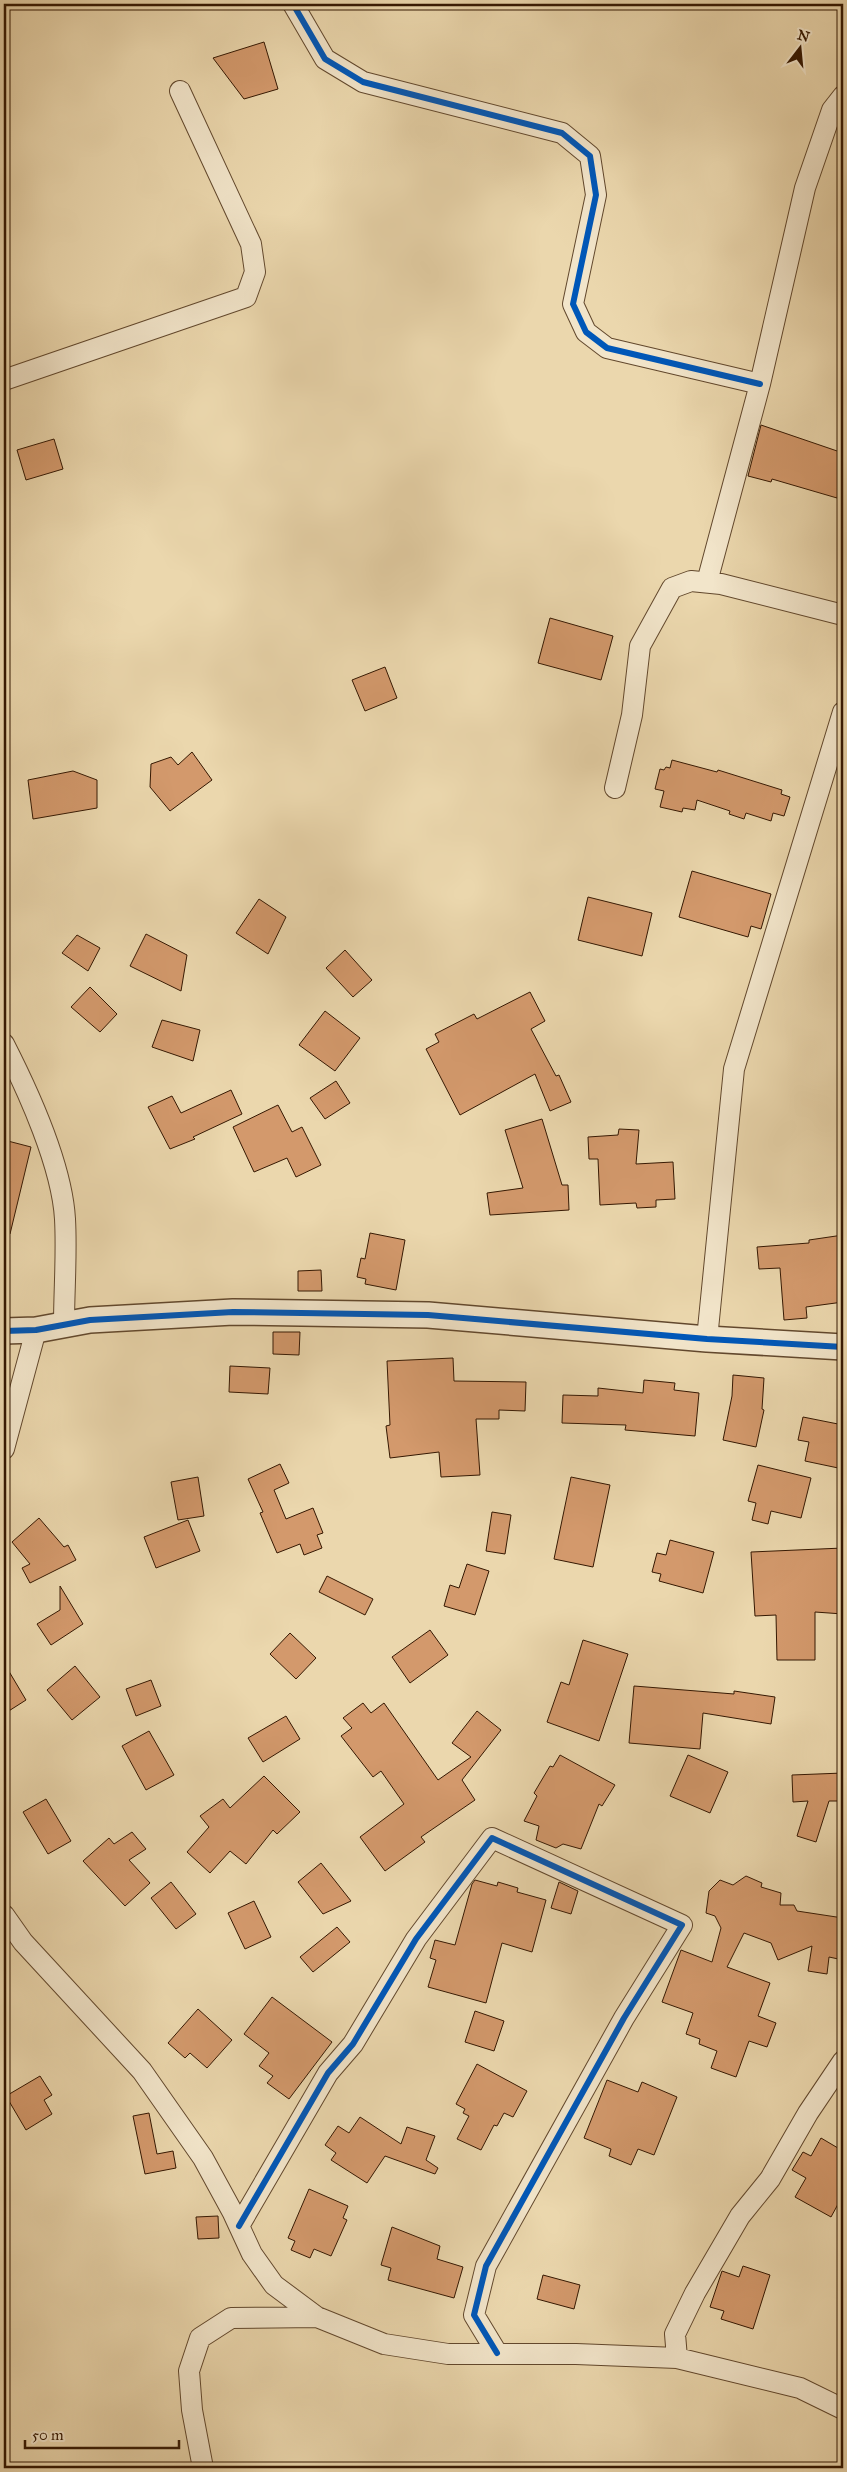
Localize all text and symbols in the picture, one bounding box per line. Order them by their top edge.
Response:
north arrow [774,22,824,72]
text: N [795,26,812,46]
scale bar [25,2417,179,2449]
text: 50 m [32,2426,64,2444]

